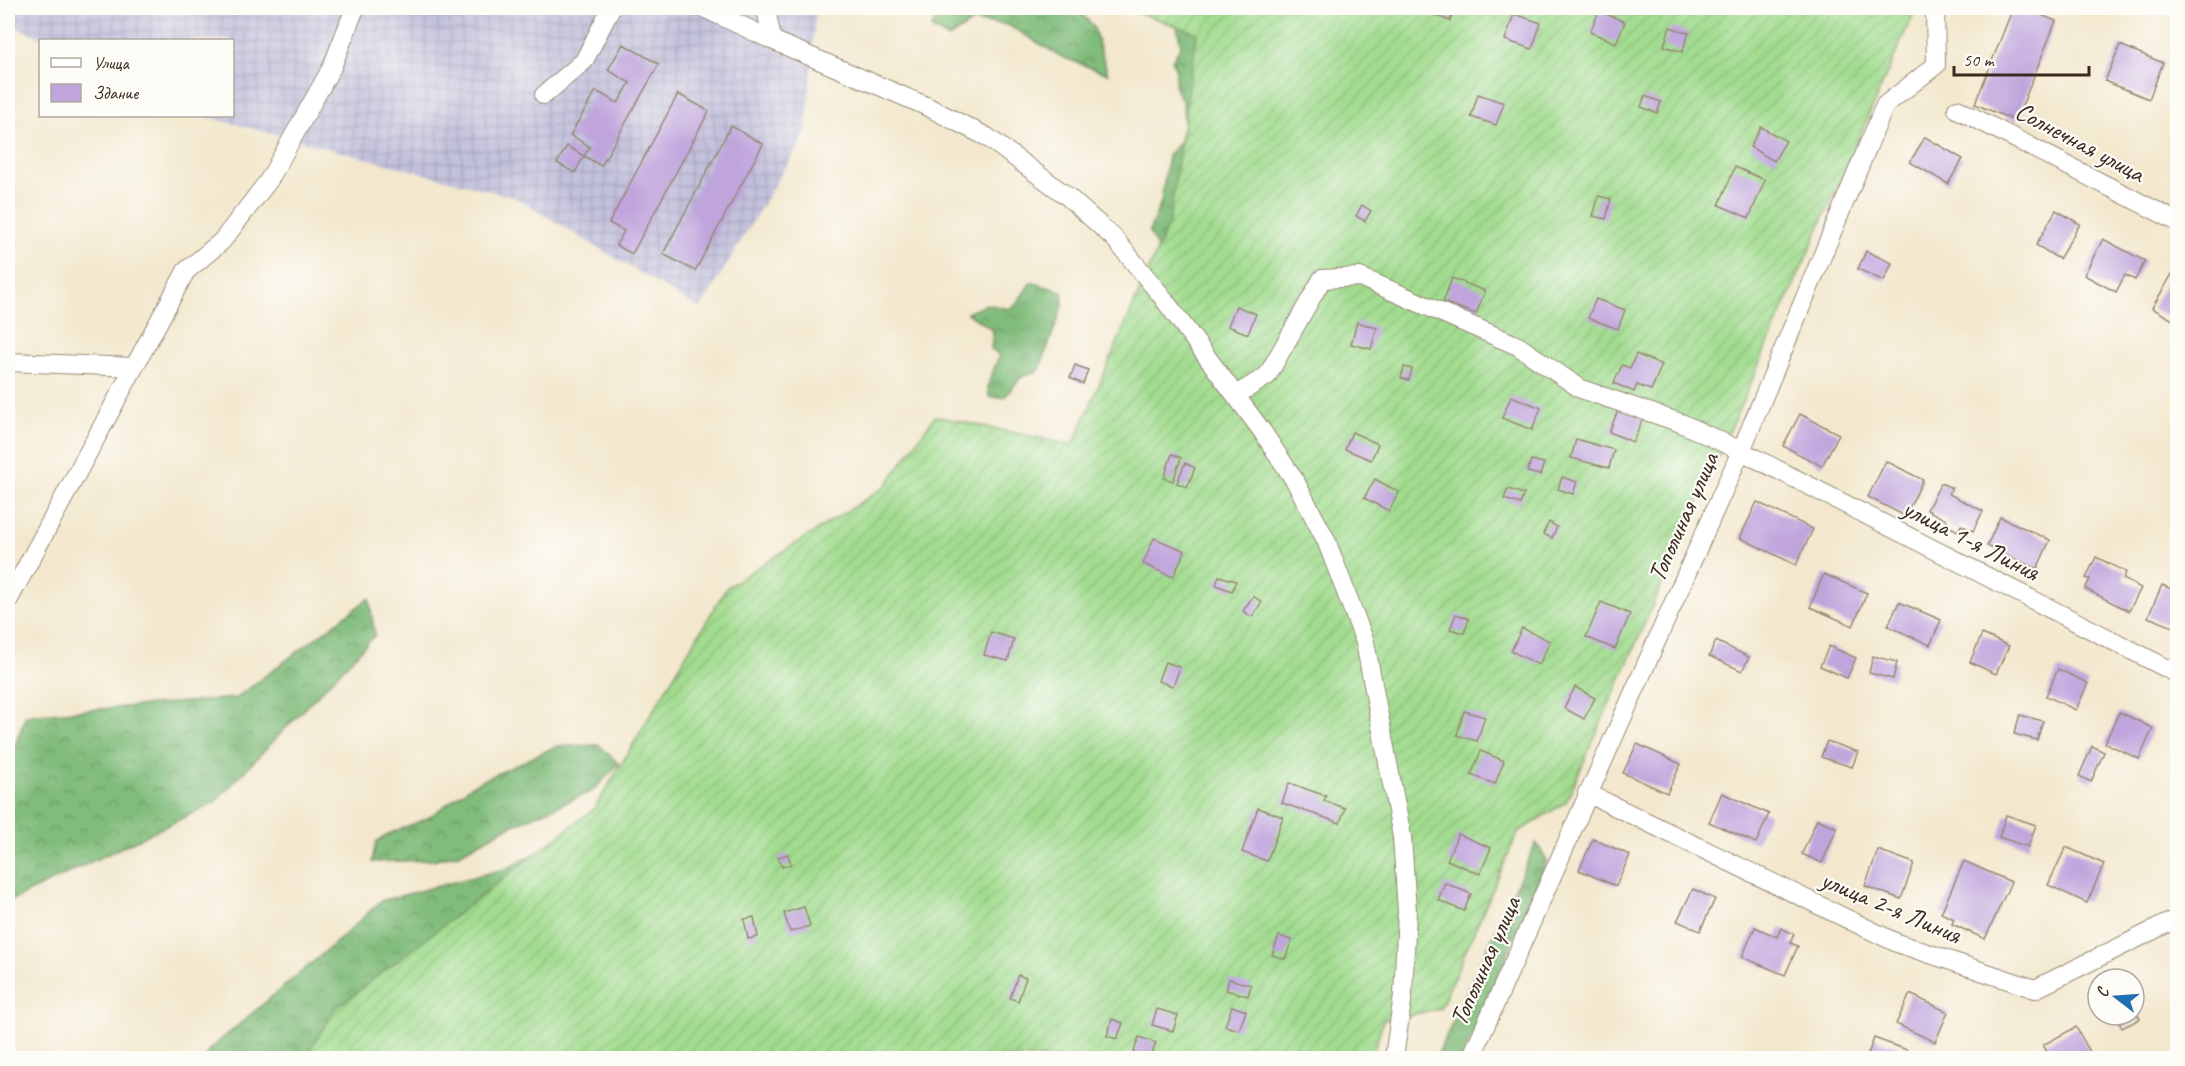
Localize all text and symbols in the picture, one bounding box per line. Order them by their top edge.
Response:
legend [39,39,234,117]
scale bar [1954,39,2089,77]
text: 50 m [1963,49,1996,71]
text: Улица [93,52,130,74]
text: Здание [93,82,139,104]
street label: Солнечная улица [2010,94,2152,191]
street label: Тополиная улица [1640,446,1727,587]
street label: улица 1-я Линия [1895,491,2046,589]
street label: улица 2-я Линия [1814,862,1967,952]
street label: Тополиная улица [1442,890,1529,1031]
north arrow [2086,967,2146,1027]
text: С [2092,984,2114,1000]

